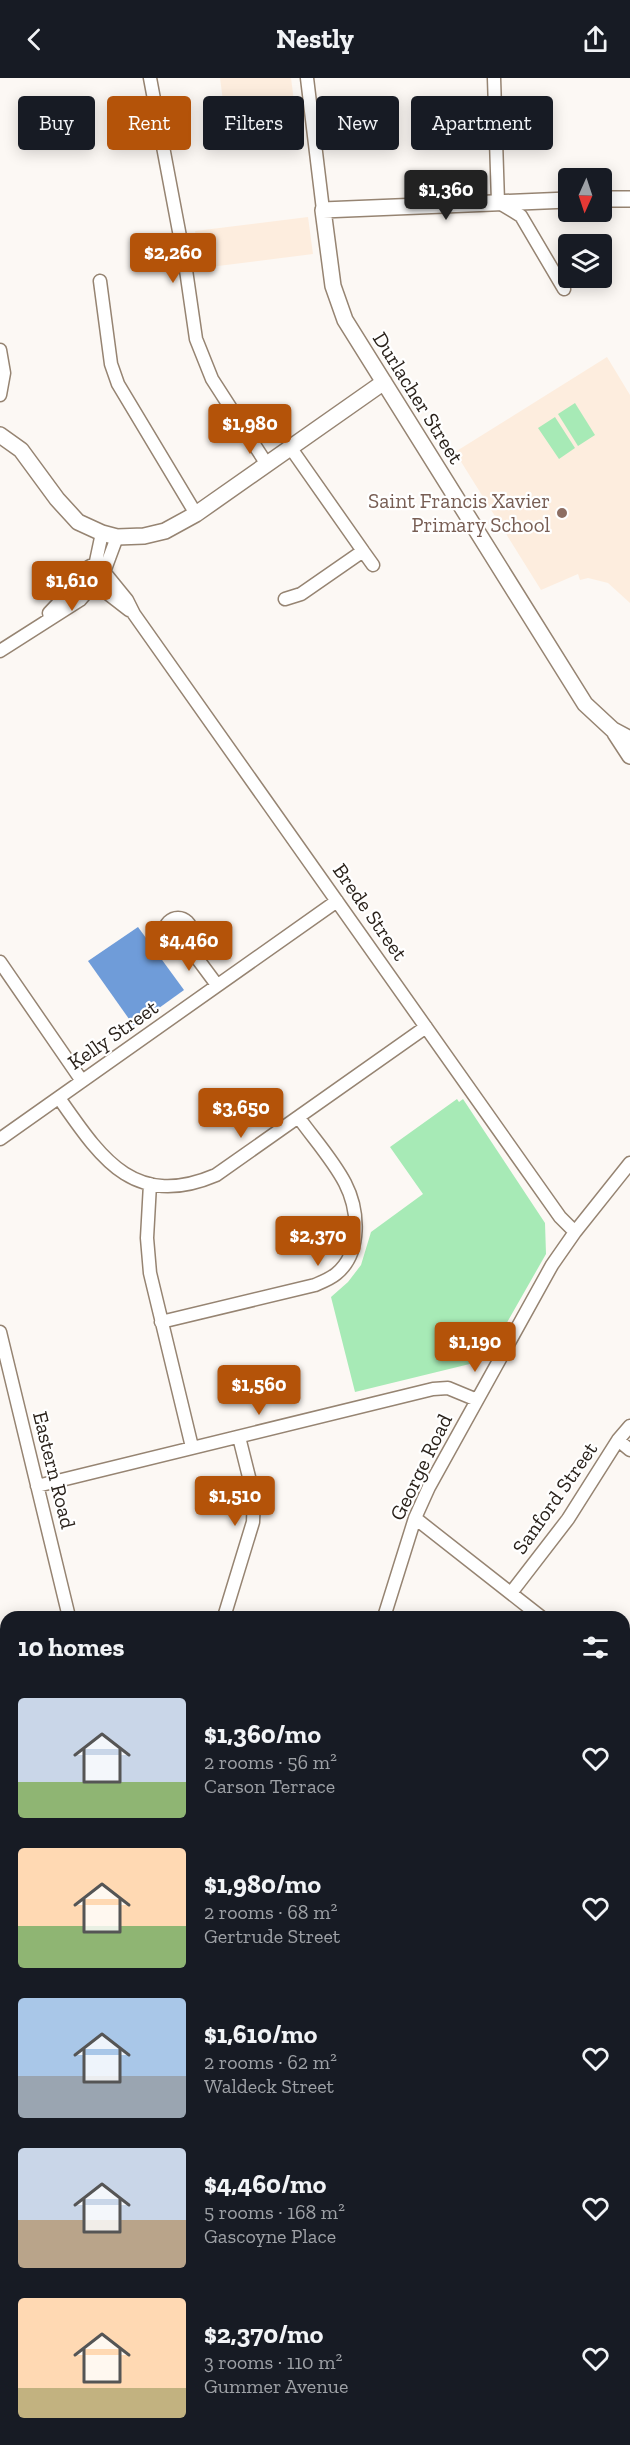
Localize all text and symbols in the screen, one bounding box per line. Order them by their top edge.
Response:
icon: back [18,23,51,56]
text: Nestly [276,23,354,55]
icon: share [579,23,612,56]
chip: Buy [18,96,95,150]
chip: Rent [107,96,191,150]
chip: Filters [203,96,304,150]
chip: New [316,96,399,150]
chip: Apartment [411,96,553,150]
north arrow [558,168,612,222]
map controls [558,168,612,288]
pin: $1,360 [397,170,495,221]
text: $1,360 [418,177,474,201]
pin: $2,260 [124,233,222,284]
button: layers [558,234,612,288]
text: $2,260 [144,240,202,264]
street label: Durlacher Street [368,327,469,469]
pin: $1,980 [201,404,299,455]
text: $1,980 [222,411,278,435]
place label: Saint Francis Xavier Primary School [368,488,550,537]
marker: Saint Francis Xavier Primary School [555,506,569,520]
pin: $1,610 [23,561,121,612]
text: $1,610 [46,568,98,592]
street label: Brede Street [328,858,413,965]
pin: $4,460 [140,921,238,972]
text: $4,460 [159,928,219,952]
street label: Kelly Street [63,994,163,1075]
pin: $3,650 [192,1088,290,1139]
text: $3,650 [212,1095,270,1119]
pin: $2,370 [269,1216,367,1267]
text: $2,370 [289,1223,347,1247]
pin: $1,190 [426,1322,524,1373]
text: $1,190 [449,1329,501,1353]
pin: $1,560 [210,1365,308,1416]
text: $1,560 [231,1372,287,1396]
street label: Eastern Road [28,1409,81,1532]
street label: George Road [384,1409,457,1524]
street label: Sanford Street [507,1437,603,1559]
pin: $1,510 [186,1476,284,1527]
text: $1,510 [209,1483,261,1507]
text: 10 homes [18,1631,124,1663]
icon: filters [579,1631,612,1664]
text: $1,360/mo [204,1718,321,1750]
icon: home [66,1722,138,1794]
icon: heart [579,1742,612,1775]
text: 2 rooms · 56 m² [204,1750,337,1774]
text: Carson Terrace [204,1774,335,1798]
text: $1,980/mo [204,1868,321,1900]
icon: home [66,1872,138,1944]
icon: heart [579,1892,612,1925]
text: 2 rooms · 68 m² [204,1900,337,1924]
text: Gertrude Street [204,1924,340,1948]
text: $1,610/mo [204,2018,317,2050]
icon: home [66,2022,138,2094]
icon: heart [579,2042,612,2075]
text: 2 rooms · 62 m² [204,2050,337,2074]
text: Waldeck Street [204,2074,334,2098]
text: $4,460/mo [204,2168,326,2200]
icon: home [66,2172,138,2244]
icon: heart [579,2192,612,2225]
text: 5 rooms · 168 m² [204,2200,345,2224]
text: Gascoyne Place [204,2224,336,2248]
text: $2,370/mo [204,2318,323,2350]
icon: home [66,2322,138,2394]
icon: heart [579,2342,612,2375]
text: 3 rooms · 110 m² [204,2350,342,2374]
text: Gummer Avenue [204,2374,348,2398]

